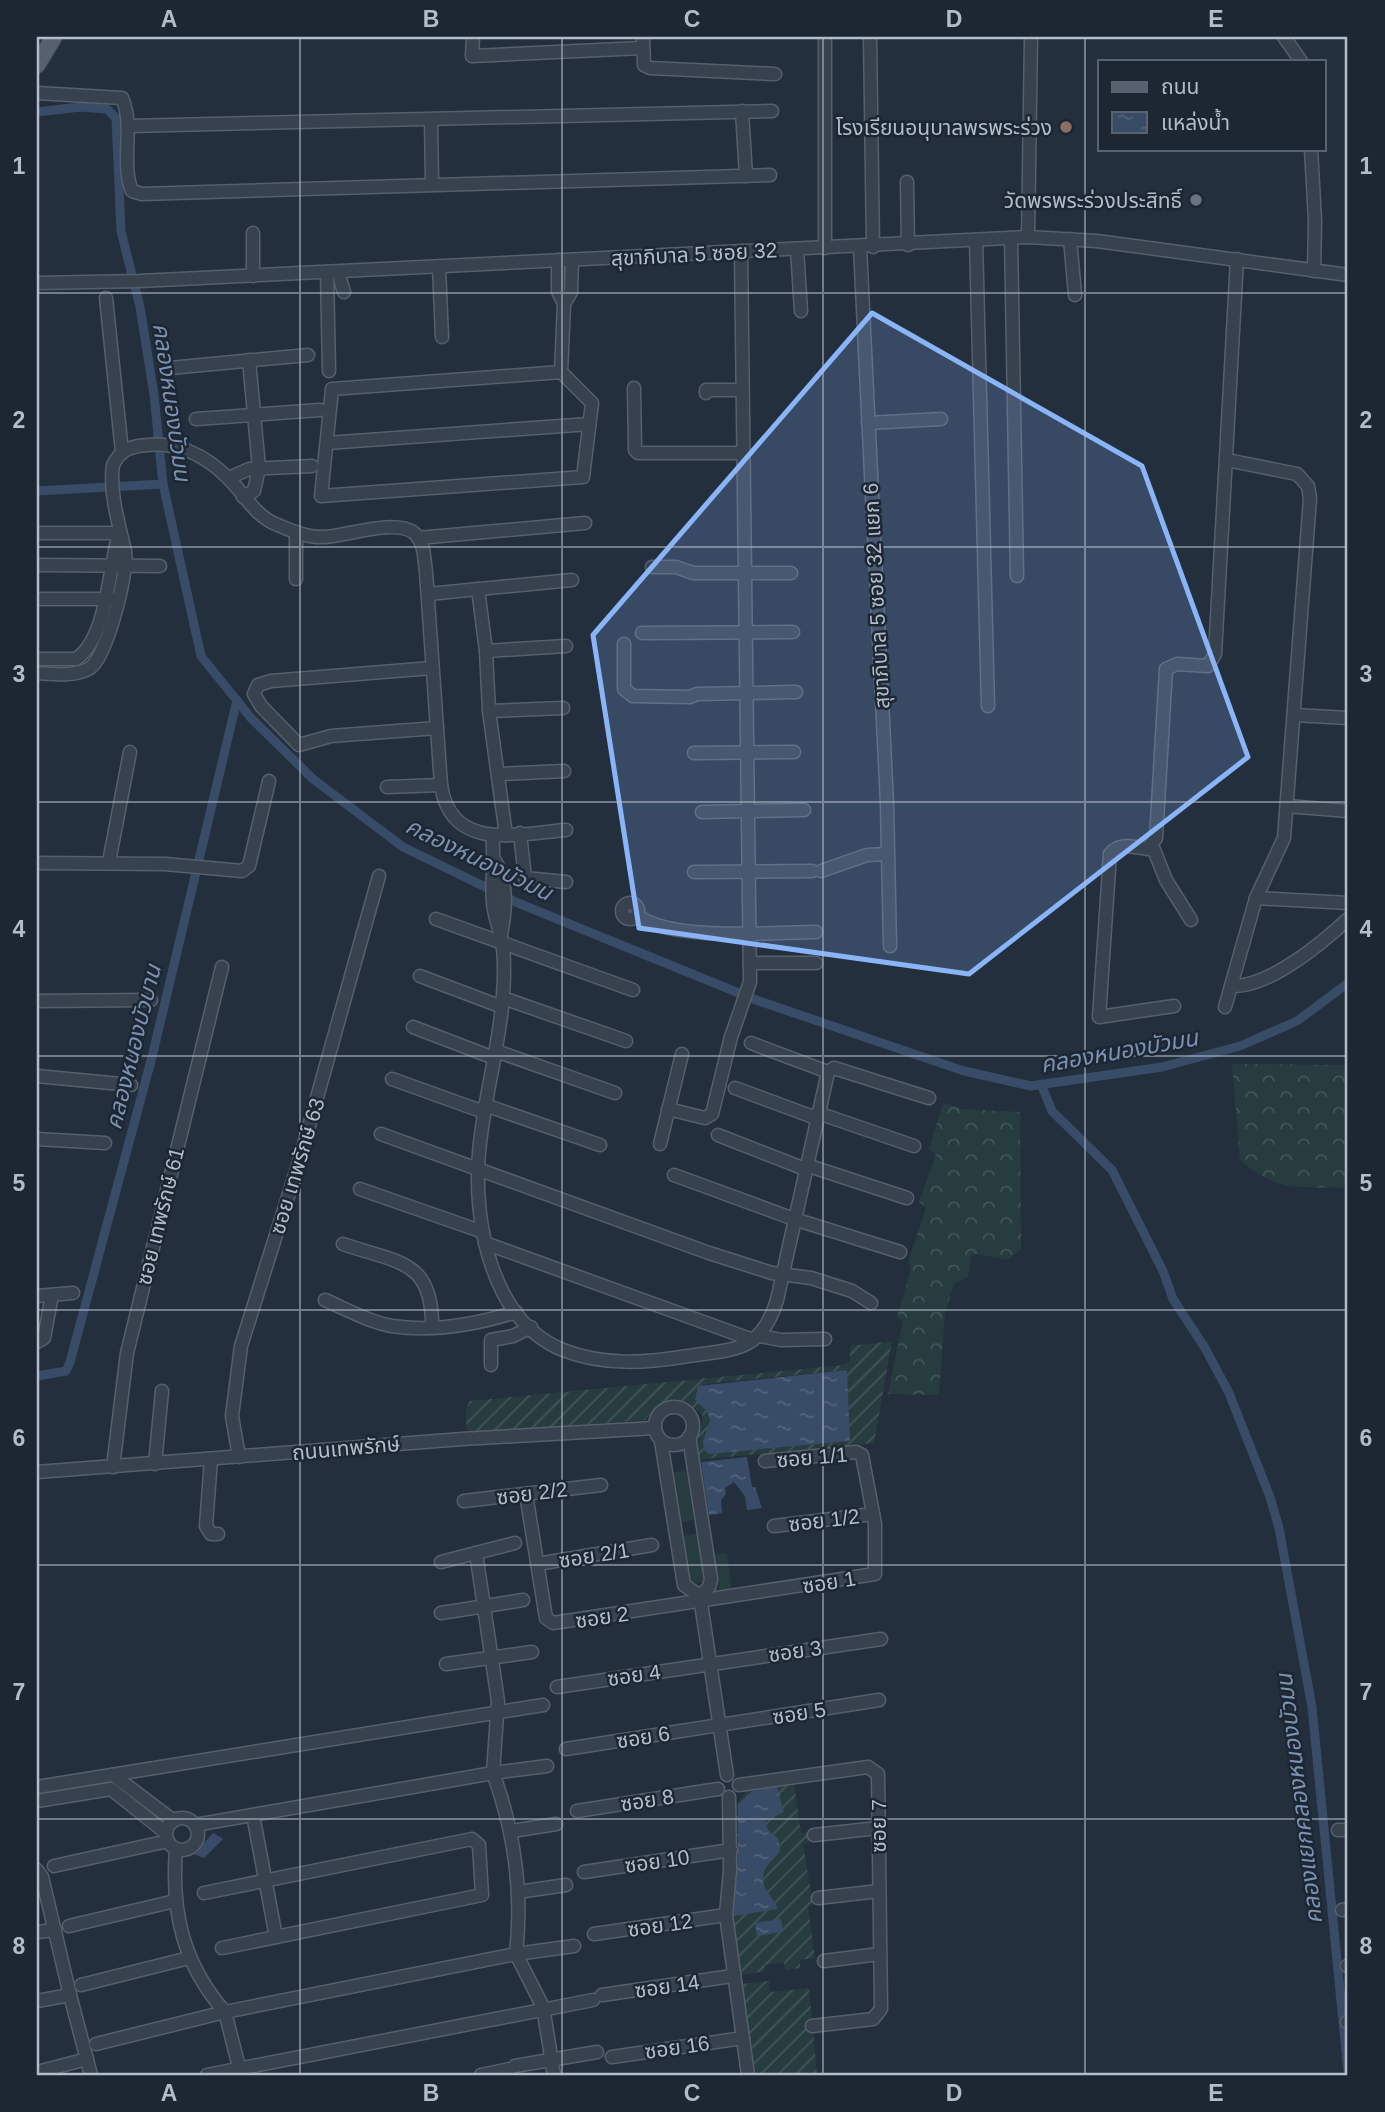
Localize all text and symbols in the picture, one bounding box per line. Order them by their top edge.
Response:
text: A [161,6,177,32]
text: B [423,6,439,32]
text: C [684,6,700,32]
text: D [946,6,962,32]
text: E [1208,6,1224,32]
legend [1098,60,1326,150]
text: ถนน [1161,75,1199,98]
text: แหล่งน้ำ [1161,108,1230,134]
place label: โรงเรียนอนุบาลพรพระร่วง [836,116,1052,141]
marker: โรงเรียนอนุบาลพรพระร่วง [1058,119,1074,135]
text: 1 [13,153,26,179]
text: 1 [1360,153,1373,179]
place label: วัดพรพระร่วงประสิทธิ์ [1004,188,1182,212]
marker: วัดพรพระร่วงประสิทธิ์ [1188,192,1204,208]
street label: สุขาภิบาล 5 ซอย 32 [610,238,778,272]
water label: คลองหนองบัวมน [148,321,196,485]
text: 2 [13,407,25,433]
text: 2 [1360,407,1372,433]
street label: สุขาภิบาล 5 ซอย 32 แยก 6 [859,482,895,710]
text: 3 [13,661,25,687]
text: 3 [1360,661,1372,687]
water label: คลองหนองบัวมน [402,812,558,906]
text: 4 [13,916,26,942]
text: 4 [1360,916,1373,942]
water label: คลองหนองบัวบาน [100,960,166,1132]
water label: คลองหนองบัวมน [1038,1024,1202,1078]
street label: ซอย เทพรักษ์ 63 [265,1095,329,1237]
street label: ซอย เทพรักษ์ 61 [132,1145,188,1287]
text: 5 [13,1170,26,1196]
text: 5 [1360,1170,1373,1196]
text: 6 [13,1425,25,1451]
text: 6 [1360,1425,1372,1451]
street label: ถนนเทพรักษ์ [291,1432,401,1464]
street label: ซอย 1/1 [776,1442,848,1472]
street label: ซอย 2/2 [495,1477,569,1509]
street label: ซอย 1/2 [787,1504,861,1536]
street label: ซอย 2/1 [557,1538,631,1572]
street label: ซอย 1 [801,1566,857,1598]
street label: ซอย 2 [574,1602,630,1632]
street label: ซอย 3 [767,1636,823,1666]
street label: ซอย 4 [606,1660,663,1690]
water label: คลองแยกคลองหนองบัวมน [1271,1670,1327,1926]
text: 7 [13,1679,25,1705]
text: 7 [1360,1679,1372,1705]
street label: ซอย 5 [771,1697,827,1729]
street label: ซอย 6 [615,1721,671,1753]
street label: ซอย 8 [619,1784,675,1816]
street label: ซอย 7 [867,1799,890,1853]
street label: ซอย 10 [623,1845,691,1877]
street label: ซอย 12 [626,1909,694,1941]
text: 8 [13,1933,26,1959]
text: 8 [1360,1933,1373,1959]
street label: ซอย 14 [633,1970,701,2002]
street label: ซอย 16 [643,2031,711,2063]
text: A [161,2080,177,2106]
text: B [423,2080,439,2106]
text: C [684,2080,700,2106]
text: D [946,2080,962,2106]
text: E [1208,2080,1224,2106]

